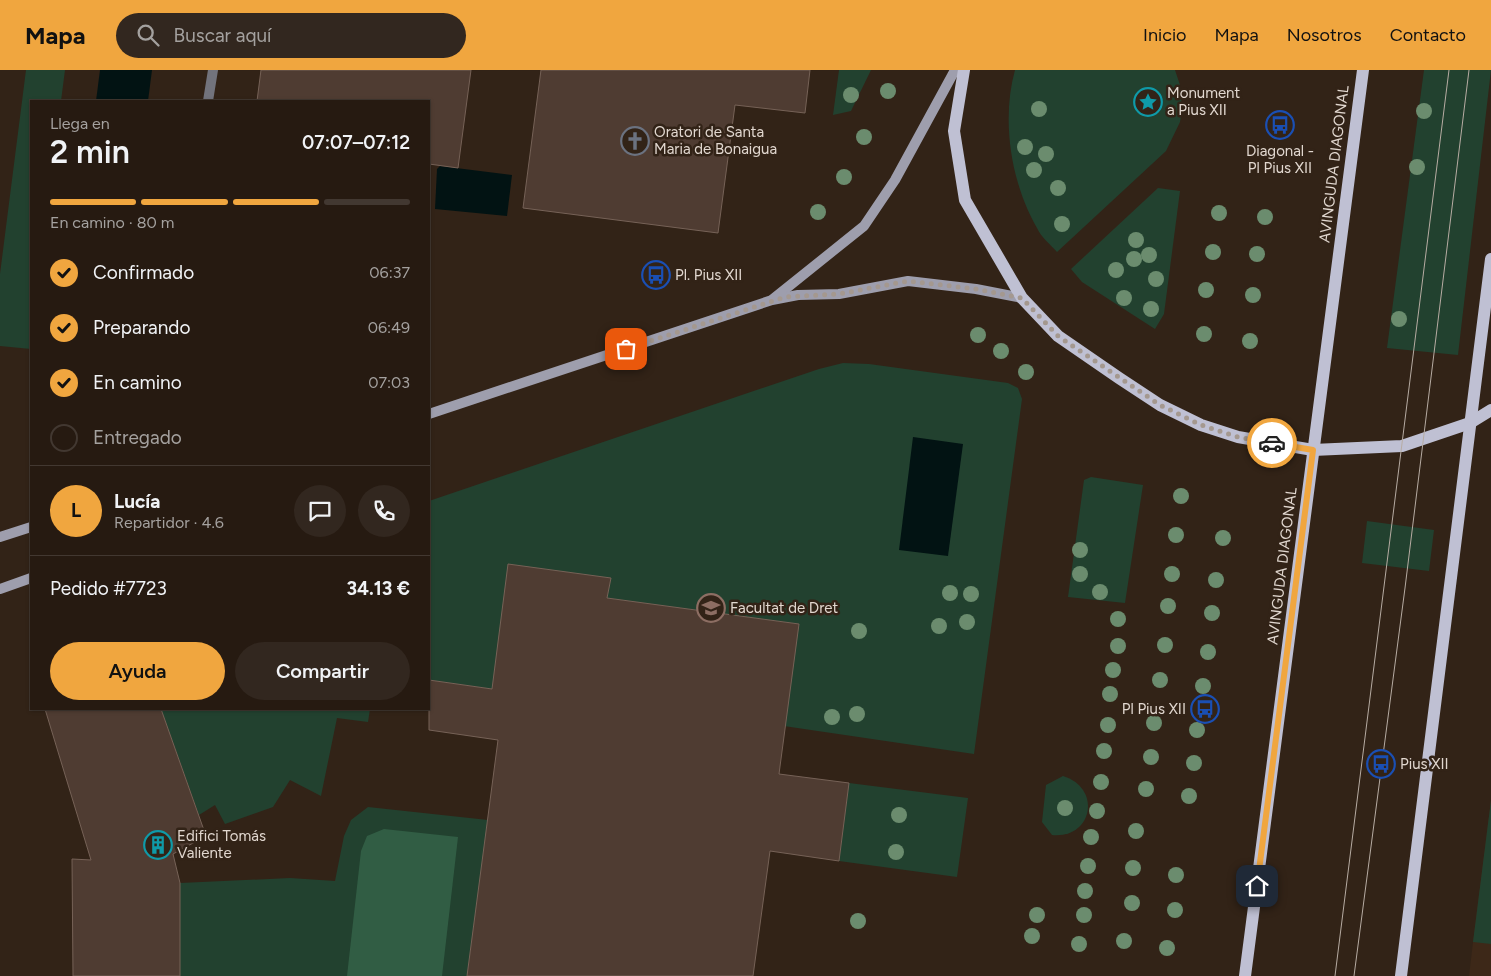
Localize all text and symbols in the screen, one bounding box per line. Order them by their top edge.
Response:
search box [116,13,466,58]
text: Mapa [25,21,86,50]
icon: search [134,21,162,49]
text: Buscar aquí [174,24,271,47]
text: Inicio [1143,24,1187,46]
text: Mapa [1215,24,1259,46]
text: Nosotros [1287,24,1362,46]
text: Contacto [1390,24,1466,46]
place label: Monument a Pius XII [1167,84,1240,119]
street label: AVINGUDA DIAGONAL [1315,84,1353,244]
place icon: Monument a Pius XII [1133,87,1163,117]
bus stop icon: Diagonal - Pl Pius XII [1265,110,1295,140]
text: Llega en [50,114,110,133]
place label: Oratori de Santa Maria de Bonaigua [654,123,777,158]
church icon: Oratori de Santa Maria de Bonaigua [620,126,650,156]
text: 07:07–07:12 [302,131,410,154]
text: 2 min [50,133,130,171]
place label: Diagonal - Pl Pius XII [1246,142,1314,177]
text: En camino · 80 m [50,213,174,232]
icon: check [50,259,78,287]
bus stop icon: Pl. Pius XII [641,260,671,290]
text: Confirmado [93,261,194,284]
text: 06:37 [369,263,410,282]
place label: Pl. Pius XII [675,266,742,284]
icon: check [50,314,78,342]
text: Preparando [93,316,191,339]
text: 06:49 [368,318,410,337]
pin [605,328,647,370]
icon: bag [612,335,640,363]
icon: check [50,369,78,397]
text: En camino [93,371,182,394]
text: 07:03 [368,373,410,392]
courier [1247,418,1297,468]
text: Entregado [93,426,182,449]
icon: car [1258,429,1286,457]
button: chat [294,485,346,537]
button: phone [358,485,410,537]
street label: AVINGUDA DIAGONAL [1263,486,1301,646]
text: Lucía [114,490,160,513]
text: L [71,499,81,522]
text: Repartidor · 4.6 [114,513,224,532]
text: Pedido #7723 [50,577,167,600]
text: 34.13 € [346,577,410,600]
school or university icon: Facultat de Dret [696,593,726,623]
place label: Facultat de Dret [730,599,838,617]
button: Ayuda [50,642,225,700]
button: Compartir [235,642,410,700]
bus stop icon: Pl Pius XII [1190,694,1220,724]
place label: Pl Pius XII [1122,700,1186,718]
bus stop icon: Pius XII [1366,749,1396,779]
place label: Pius XII [1400,755,1449,773]
place label: Edifici Tomás Valiente [177,827,266,862]
building icon: Edifici Tomás Valiente [143,830,173,860]
pin [1236,865,1278,907]
icon: home [1243,872,1271,900]

